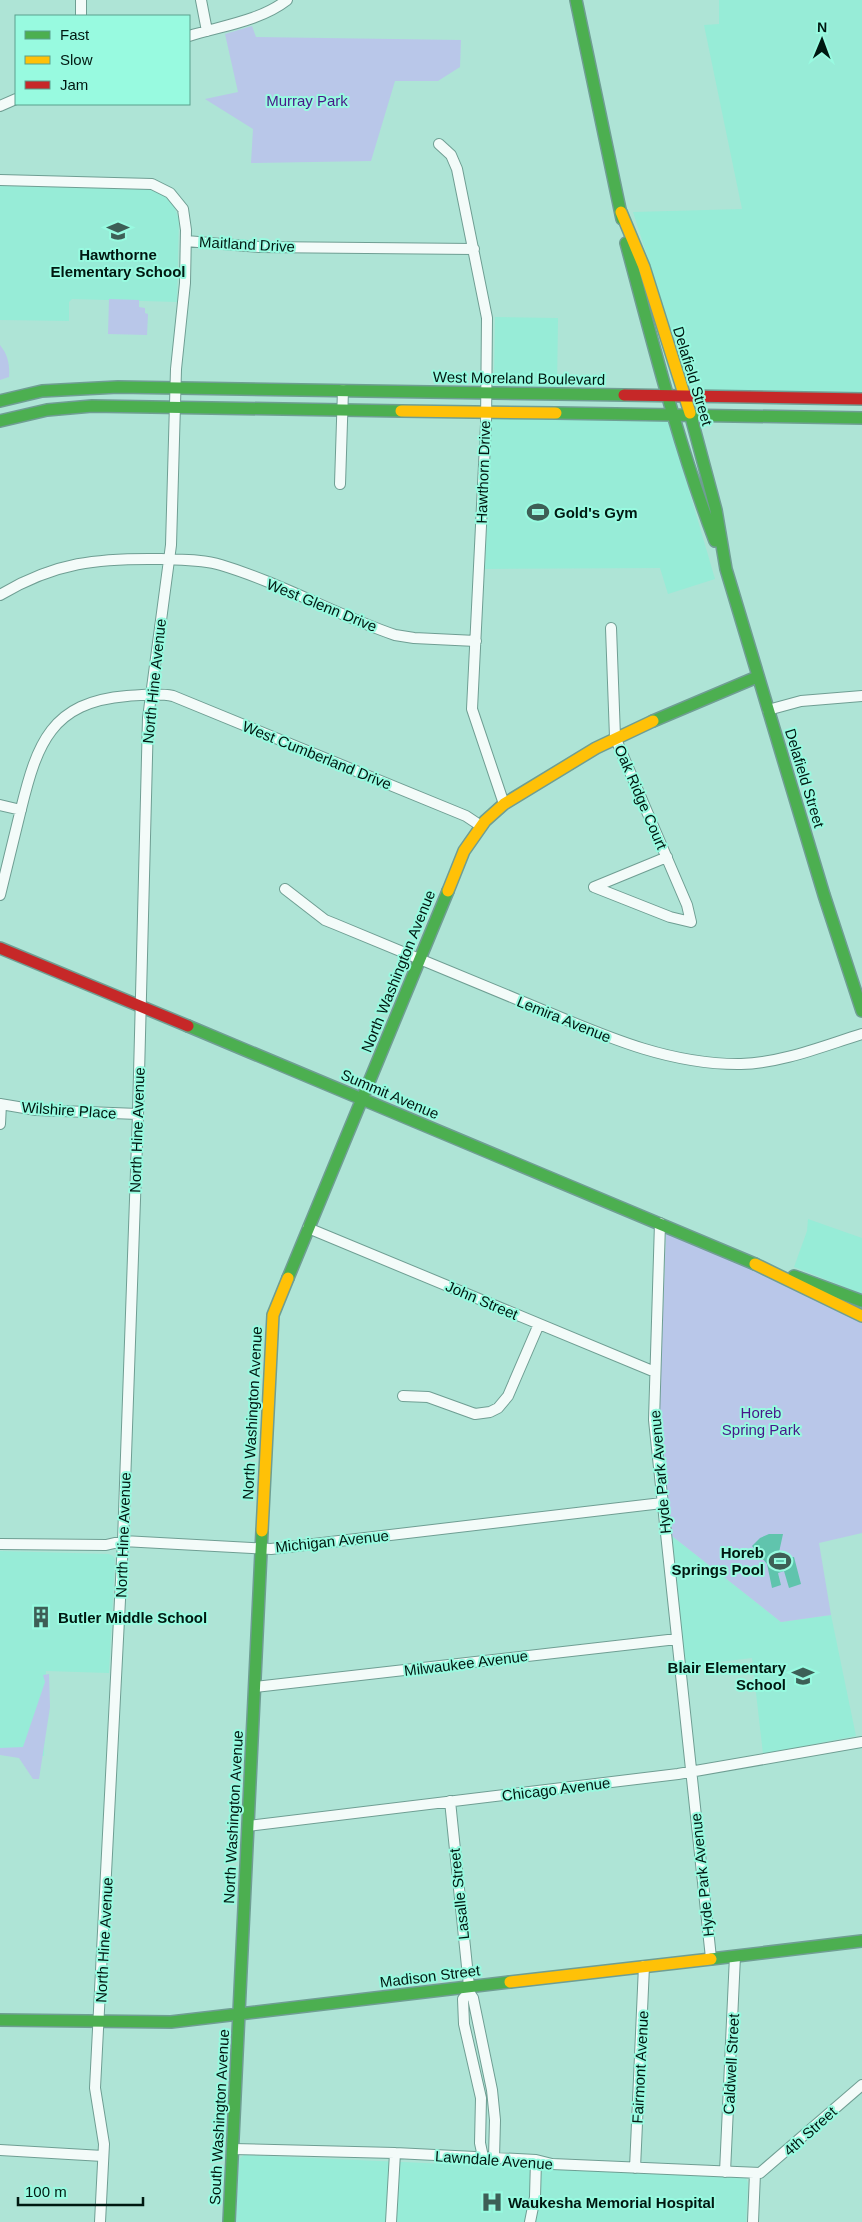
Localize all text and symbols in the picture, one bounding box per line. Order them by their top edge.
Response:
legend [15,15,190,105]
north arrow [797,15,847,65]
text: N [817,19,827,35]
text: Fast [60,26,90,43]
text: Slow [60,51,93,68]
text: Jam [60,76,88,93]
park label: Murray Park [266,92,348,109]
school or university icon: Hawthorne Elementary School [105,218,131,244]
street label: Maitland Drive [199,233,295,255]
place label: Hawthorne Elementary School [50,246,186,280]
street label: Delafield Street [670,324,716,428]
street label: West Moreland Boulevard [433,368,605,388]
street label: Hawthorn Drive [473,420,493,524]
sports icon: Gold's Gym [525,499,551,525]
place label: Gold's Gym [554,504,638,521]
street label: West Glenn Drive [264,575,380,635]
street label: North Hine Avenue [139,618,169,744]
street label: West Cumberland Drive [240,717,394,793]
street label: Delafield Street [782,726,828,830]
street label: Oak Ridge Court [611,742,671,853]
street label: North Washington Avenue [358,887,438,1055]
street label: Lemira Avenue [515,992,613,1046]
street label: Summit Avenue [338,1066,442,1122]
street label: North Hine Avenue [126,1067,148,1193]
street label: Wilshire Place [21,1098,117,1122]
street label: John Street [443,1277,521,1323]
street label: North Washington Avenue [239,1326,265,1500]
park label: Horeb Spring Park [722,1404,801,1438]
street label: Hyde Park Avenue [646,1410,674,1534]
street label: North Hine Avenue [112,1472,134,1598]
street label: Michigan Avenue [274,1527,390,1555]
place label: Horeb Springs Pool [671,1544,764,1578]
sports icon: Horeb Springs Pool [767,1548,793,1574]
building icon: Butler Middle School [28,1604,54,1630]
place label: Butler Middle School [58,1609,207,1626]
street label: Milwaukee Avenue [403,1647,529,1679]
place label: Blair Elementary School [668,1659,787,1693]
school or university icon: Blair Elementary School [790,1663,816,1689]
street label: North Washington Avenue [220,1730,246,1904]
street label: Chicago Avenue [501,1774,611,1804]
street label: Hyde Park Avenue [687,1812,717,1938]
street label: Lasalle Street [446,1847,472,1941]
street label: North Hine Avenue [92,1877,116,2003]
street label: Madison Street [379,1961,482,1991]
street label: Fairmont Avenue [629,2010,651,2124]
street label: Caldwell Street [720,2012,742,2115]
street label: South Washington Avenue [206,2029,232,2205]
street label: 4th Street [780,2102,840,2159]
street label: Lawndale Avenue [434,2147,554,2173]
scale bar [18,2174,142,2206]
text: 100 m [25,2183,67,2200]
hospital icon: Waukesha Memorial Hospital [479,2189,505,2215]
place label: Waukesha Memorial Hospital [508,2194,715,2211]

